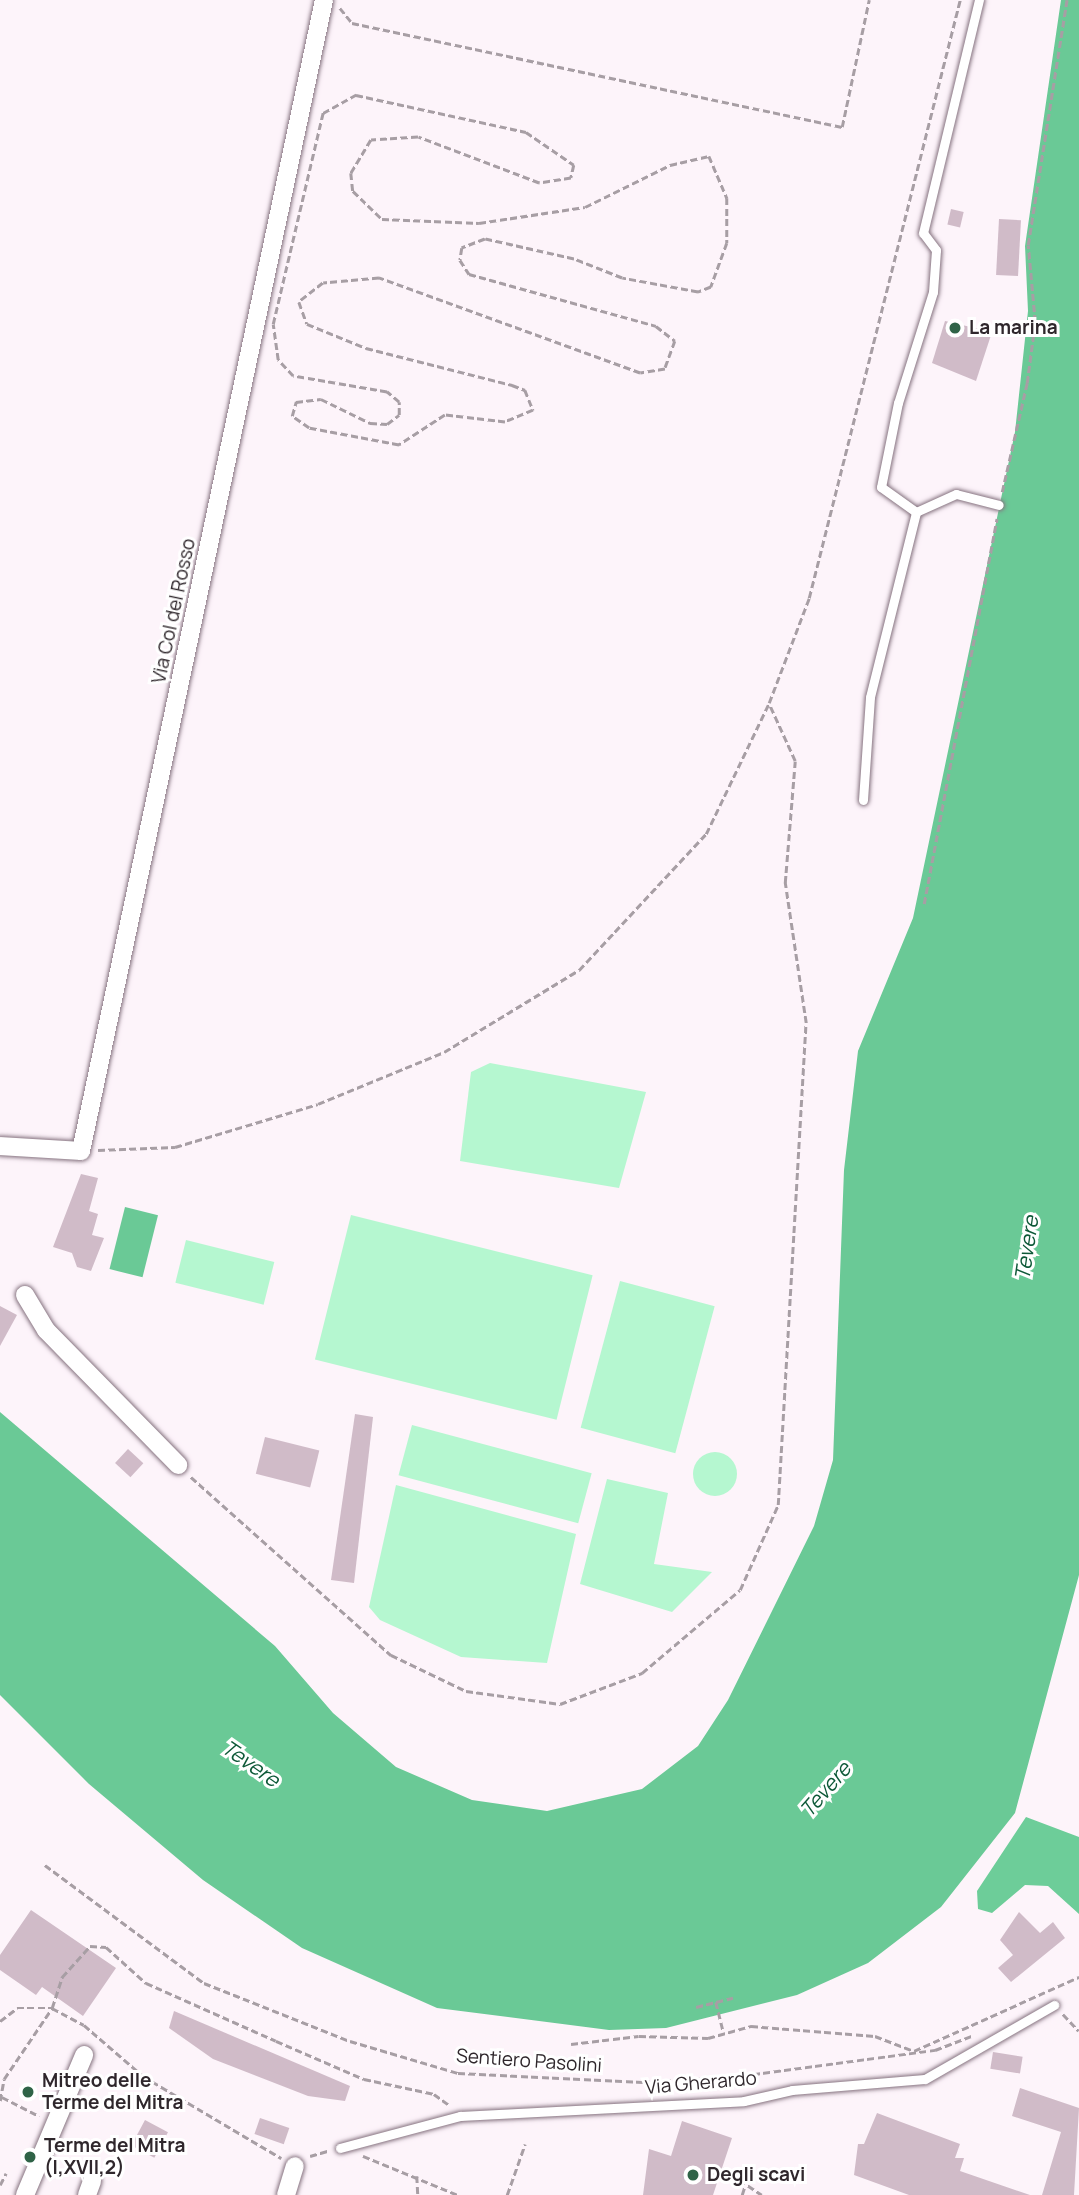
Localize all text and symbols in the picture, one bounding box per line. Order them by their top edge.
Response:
place label: La marina [969,317,1058,339]
marker: La marina [947,320,963,336]
street label: Via Col del Rosso [147,536,201,686]
water label: Tevere [1009,1214,1043,1282]
water label: Tevere [217,1734,285,1792]
water label: Tevere [794,1756,856,1822]
street label: Sentiero Pasolini [455,2045,603,2077]
street label: Via Gherardo [644,2067,758,2099]
place label: Mitreo delle Terme del Mitra [42,2070,184,2114]
marker: Mitreo delle Terme del Mitra [20,2084,36,2100]
place label: Terme del Mitra (I,XVII,2) [44,2135,186,2179]
marker: Terme del Mitra (I,XVII,2) [22,2149,38,2165]
place label: Degli scavi [707,2164,805,2186]
marker: Degli scavi [685,2167,701,2183]

